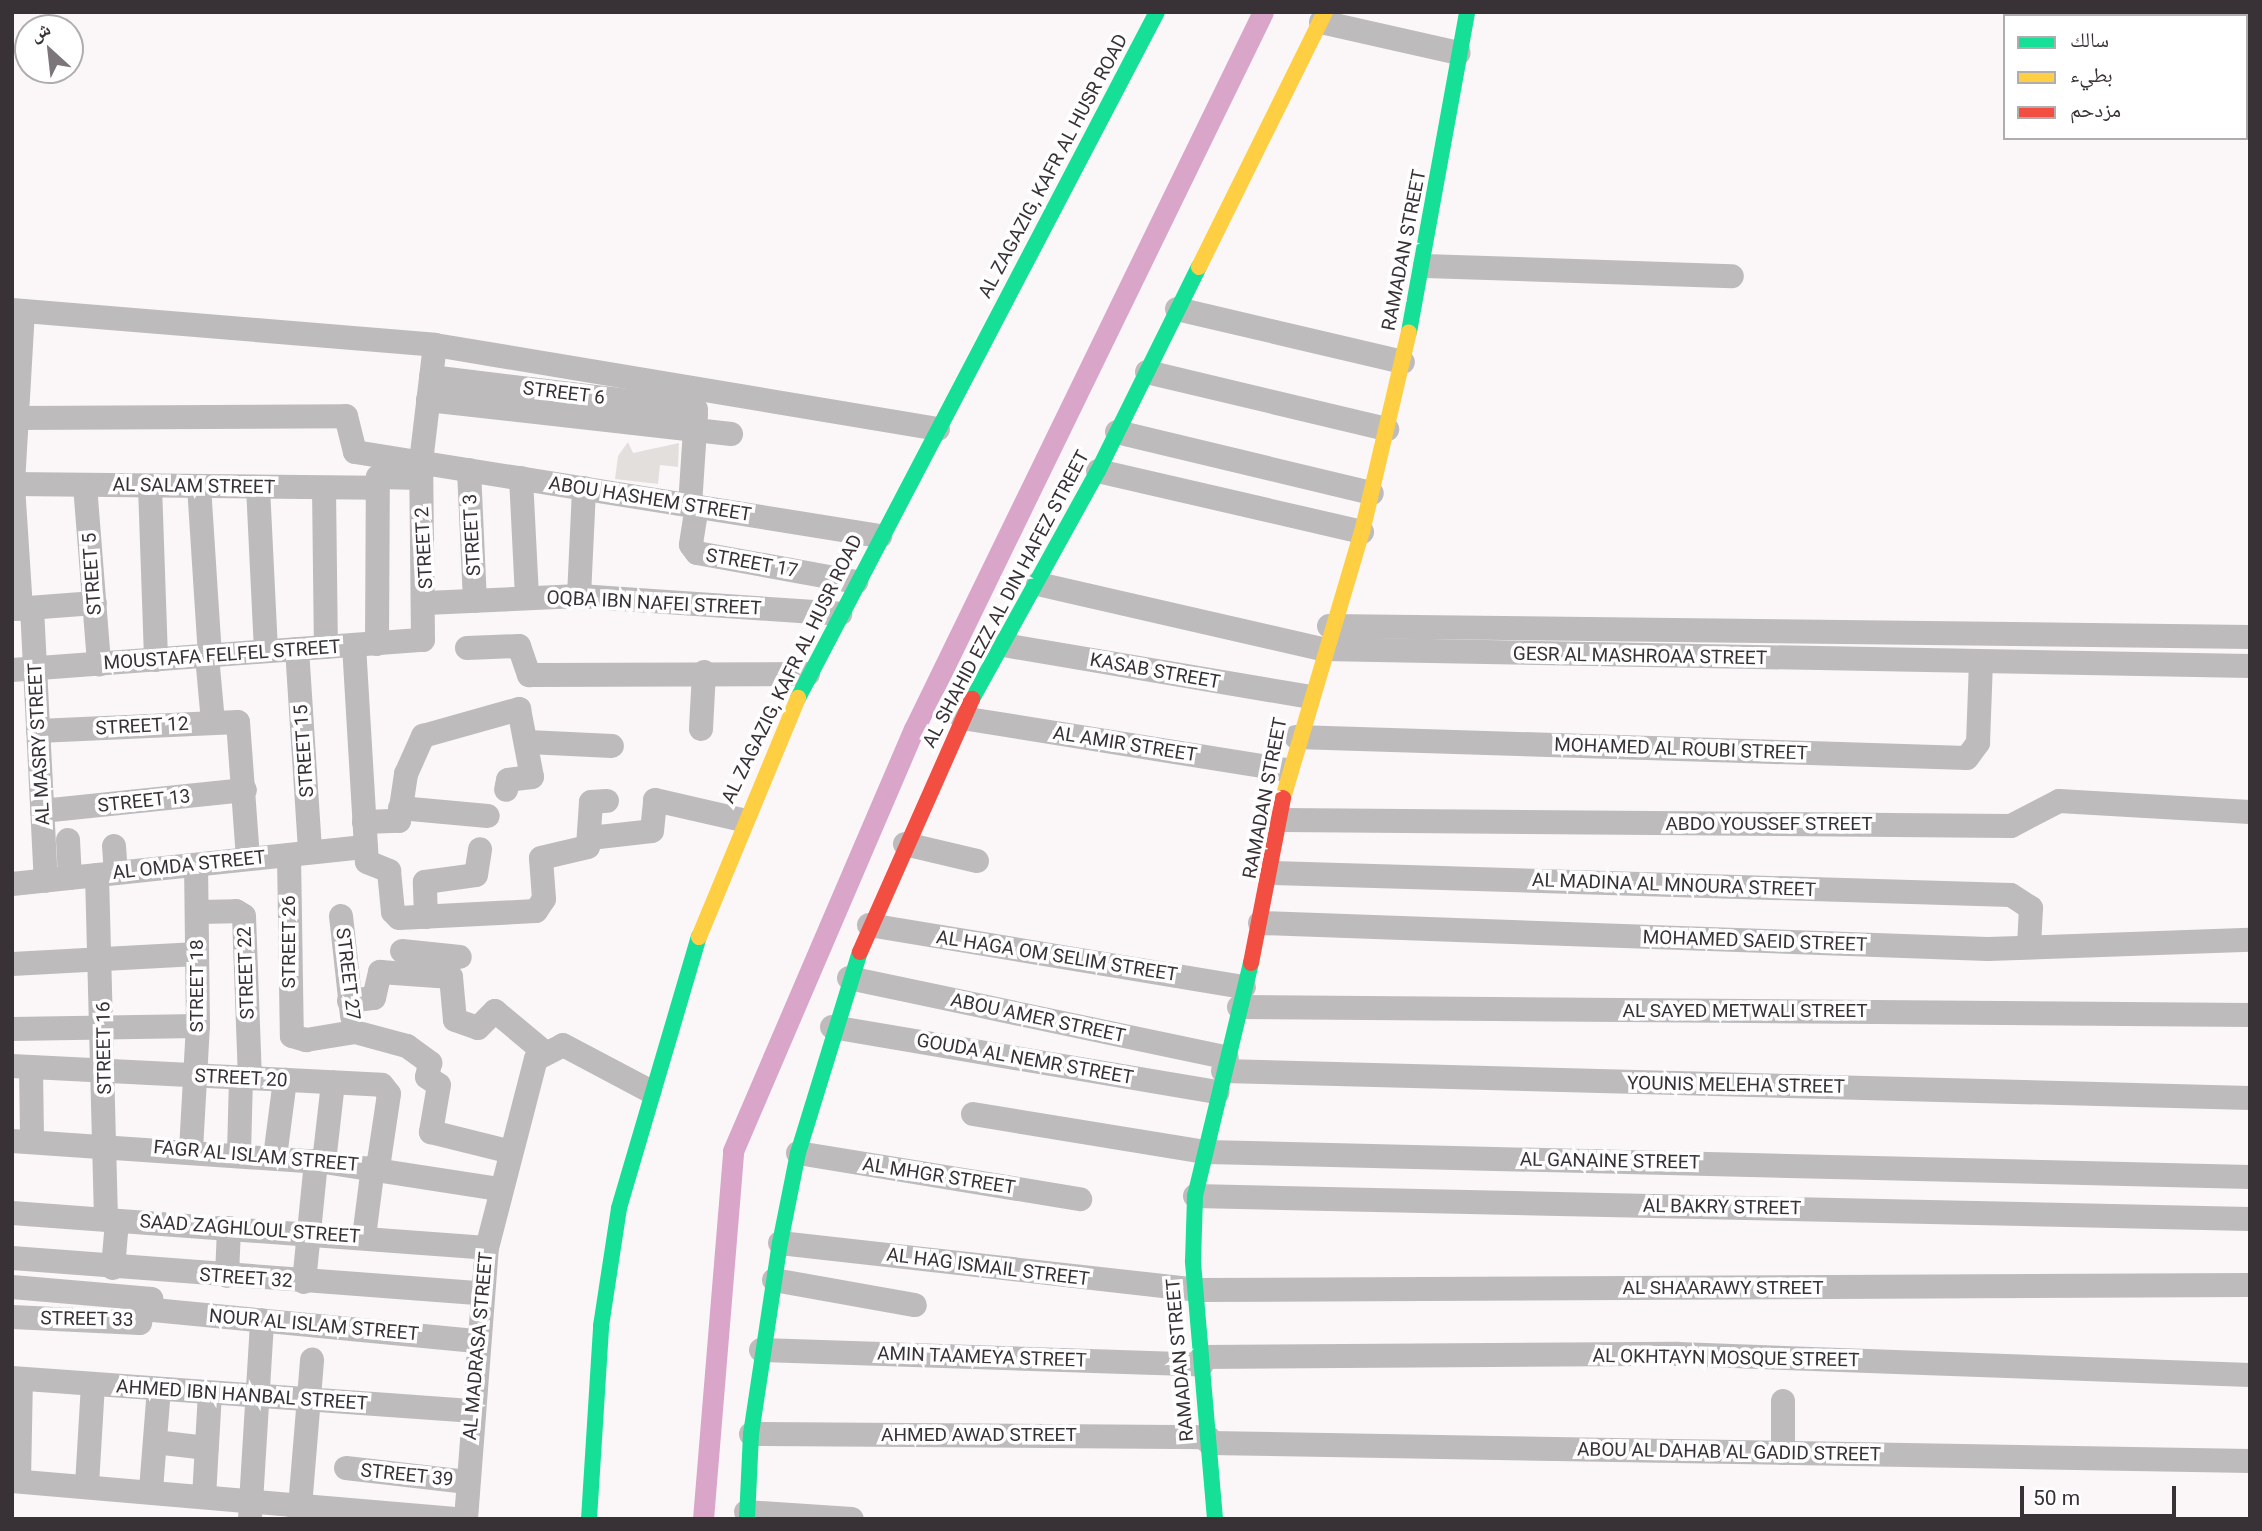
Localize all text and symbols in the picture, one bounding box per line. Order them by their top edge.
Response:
north arrow [14,14,84,84]
legend [2003,14,2248,140]
text: ش [26,17,54,46]
text: سالك [2070,28,2109,52]
street label: AL ZAGAZIG, KAFR AL HUSR ROAD [973,30,1133,302]
text: بطيء [2070,63,2113,87]
text: مزدحم [2070,98,2121,122]
street label: RAMADAN STREET [1377,168,1431,332]
street label: STREET 6 [522,377,606,409]
street label: AL SHAHID EZZ AL DIN HAFEZ STREET [918,447,1094,751]
street label: ABOU HASHEM STREET [547,472,753,526]
street label: AL SALAM STREET [113,473,275,499]
street label: STREET 3 [458,493,486,577]
street label: STREET 2 [410,506,438,590]
street label: AL ZAGAZIG, KAFR AL HUSR ROAD [717,531,867,807]
street label: STREET 5 [78,532,106,616]
street label: STREET 17 [704,544,800,582]
street label: OQBA IBN NAFEI STREET [546,586,762,620]
street label: MOUSTAFA FELFEL STREET [103,635,341,675]
street label: GESR AL MASHROAA STREET [1513,642,1767,670]
street label: KASAB STREET [1088,648,1222,694]
street label: AL MASRY STREET [23,662,55,826]
street label: STREET 15 [289,704,319,798]
street label: STREET 12 [95,712,189,740]
street label: RAMADAN STREET [1238,716,1292,880]
street label: AL AMIR STREET [1051,721,1199,767]
street label: MOHAMED AL ROUBI STREET [1554,733,1808,765]
street label: STREET 13 [96,785,192,817]
street label: ABDO YOUSSEF STREET [1665,813,1873,835]
street label: AL OMDA STREET [111,846,267,884]
street label: AL MADINA AL MNOURA STREET [1532,869,1816,901]
street label: STREET 26 [278,895,300,989]
street label: STREET 22 [233,926,259,1020]
street label: STREET 27 [331,926,365,1022]
street label: AL HAGA OM SELIM STREET [935,926,1179,986]
street label: MOHAMED SAEID STREET [1642,926,1868,956]
street label: STREET 18 [186,939,208,1033]
street label: ABOU AMER STREET [949,988,1127,1048]
street label: AL SAYED METWALI STREET [1623,1000,1867,1022]
street label: STREET 16 [92,1001,116,1095]
street label: GOUDA AL NEMR STREET [915,1029,1135,1089]
street label: STREET 20 [194,1064,288,1092]
street label: YOUNIS MELEHA STREET [1627,1072,1845,1098]
street label: FAGR AL ISLAM STREET [152,1136,360,1176]
street label: AL GANAINE STREET [1520,1148,1700,1174]
street label: AL MHGR STREET [861,1153,1017,1199]
street label: AL BAKRY STREET [1643,1194,1801,1220]
street label: SAAD ZAGHLOUL STREET [139,1210,361,1248]
street label: AL HAG ISMAIL STREET [885,1243,1091,1291]
street label: AL MADRASA STREET [458,1251,498,1441]
street label: STREET 32 [199,1263,293,1293]
street label: AL SHAARAWY STREET [1622,1277,1824,1299]
street label: RAMADAN STREET [1162,1278,1198,1442]
street label: NOUR AL ISLAM STREET [208,1304,420,1346]
street label: STREET 33 [40,1307,134,1331]
street label: AMIN TAAMEYA STREET [877,1342,1087,1372]
street label: AL OKHTAYN MOSQUE STREET [1592,1344,1860,1372]
street label: AHMED IBN HANBAL STREET [115,1375,369,1415]
street label: AHMED AWAD STREET [881,1424,1077,1446]
street label: ABOU AL DAHAB AL GADID STREET [1577,1438,1881,1466]
street label: STREET 39 [359,1459,455,1491]
scale bar [2024,1472,2180,1516]
text: 50 m [2033,1486,2080,1510]

